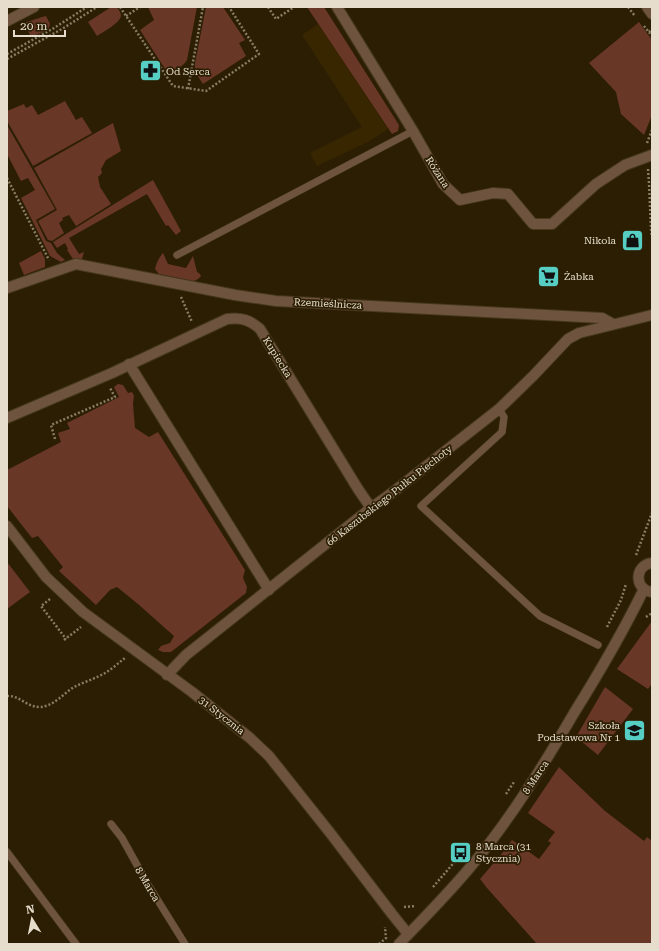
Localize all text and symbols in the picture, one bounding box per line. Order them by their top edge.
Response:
scale bar [14,12,65,38]
text: 20 m [20,19,47,33]
pharmacy icon: Od Serca [137,58,163,84]
place label: Od Serca [166,66,210,77]
street label: Różana [423,155,452,190]
shop icon: Nikola [619,227,645,253]
place label: Nikola [584,235,617,246]
supermarket icon: Żabka [535,263,561,289]
place label: Żabka [564,271,594,282]
street label: Rzemieślnicza [294,296,363,311]
street label: Kupiecka [261,335,295,380]
street label: 66 Kaszubskiego Pułku Piechoty [324,443,454,548]
street label: 31 Stycznia [197,694,247,737]
school or university icon: Szkoła Podstawowa Nr 1 [622,718,648,744]
place label: Szkoła Podstawowa Nr 1 [537,720,621,743]
street label: 8 Marca [520,758,551,796]
bus stop icon: 8 Marca (31 Stycznia) [447,839,473,865]
place label: 8 Marca (31 Stycznia) [476,841,531,864]
street label: 8 Marca [133,865,162,904]
north arrow [12,899,52,939]
text: N [25,902,36,917]

